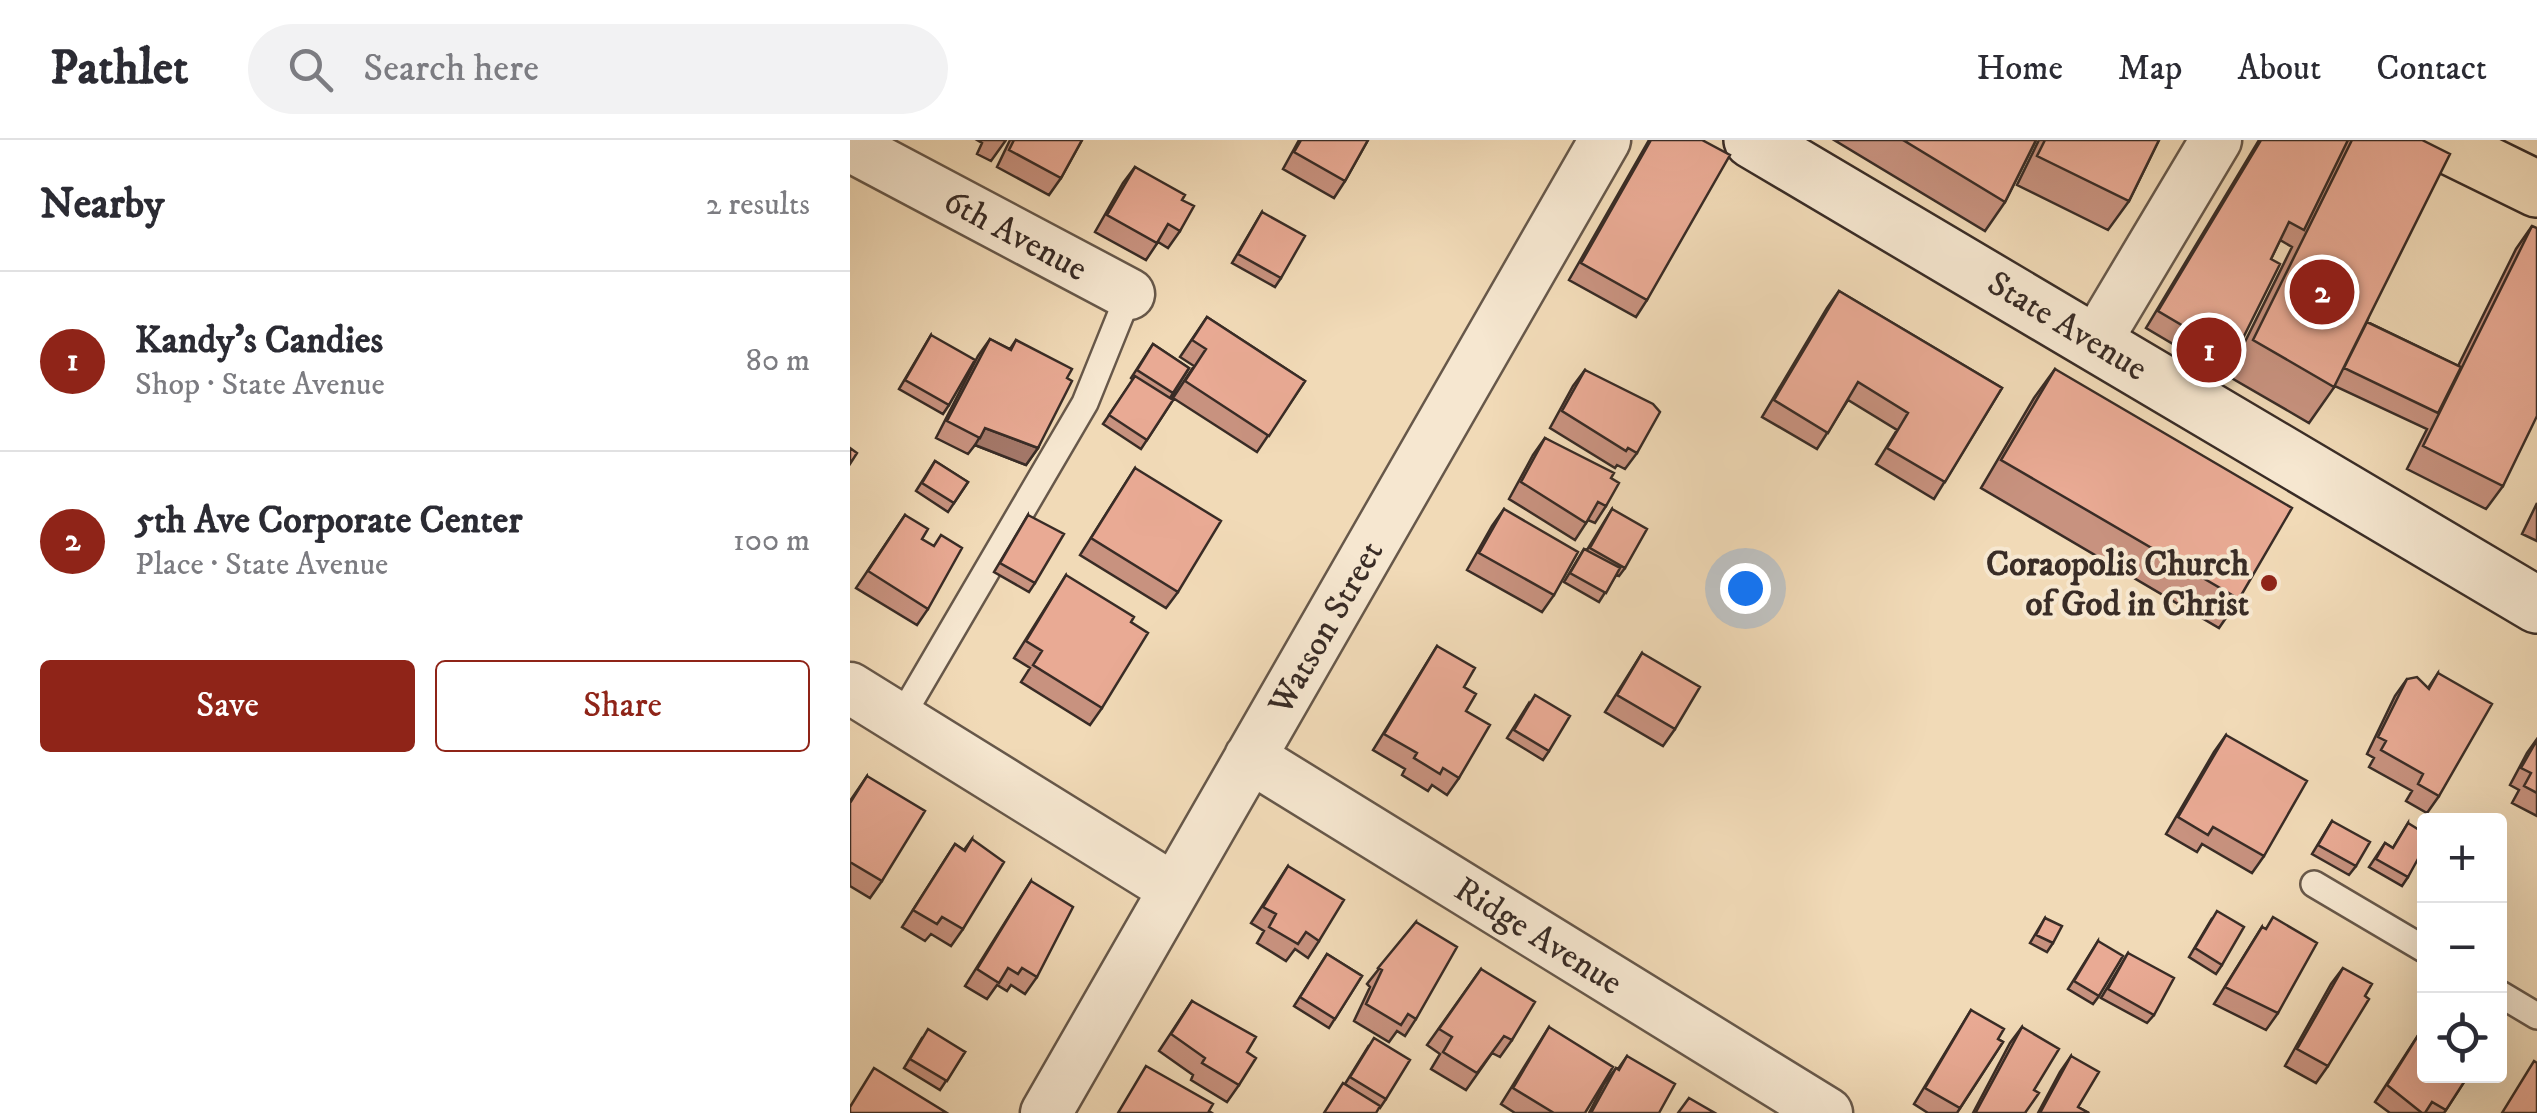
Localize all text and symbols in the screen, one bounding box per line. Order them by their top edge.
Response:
search box [248,24,948,114]
text: Pathlet [50,39,188,99]
icon: search [283,42,338,97]
text: Search here [363,45,539,93]
text: Home [1976,47,2063,91]
text: Map [2118,47,2182,91]
text: About [2237,47,2321,91]
text: Contact [2376,47,2487,91]
text: Nearby [40,179,164,231]
street label: 6th Avenue [936,180,1094,292]
text: 2 results [706,185,810,225]
pin: 2 [2290,254,2354,330]
street label: State Avenue [1979,262,2155,392]
pin: 1 [2176,312,2242,388]
text: Kandy's Candies [135,317,383,365]
text: 1 [67,341,78,381]
text: 80 m [746,341,810,381]
text: Shop · State Avenue [135,365,385,405]
text: 5th Ave Corporate Center [135,497,522,545]
text: 2 [65,521,80,561]
text: 100 m [733,521,810,561]
street label: Watson Street [1259,533,1394,724]
place label: Coraopolis Church of God in Christ [1986,543,2250,627]
text: Place · State Avenue [135,545,388,585]
your location [1720,563,1771,614]
marker: Coraopolis Church of God in Christ [2258,572,2280,594]
button: Save [40,660,415,752]
button: Share [435,660,810,752]
map controls [2417,813,2507,1083]
button: + [2417,813,2507,903]
street label: Ridge Avenue [1446,868,1630,1006]
button: − [2417,903,2507,993]
button: locate [2417,993,2507,1083]

